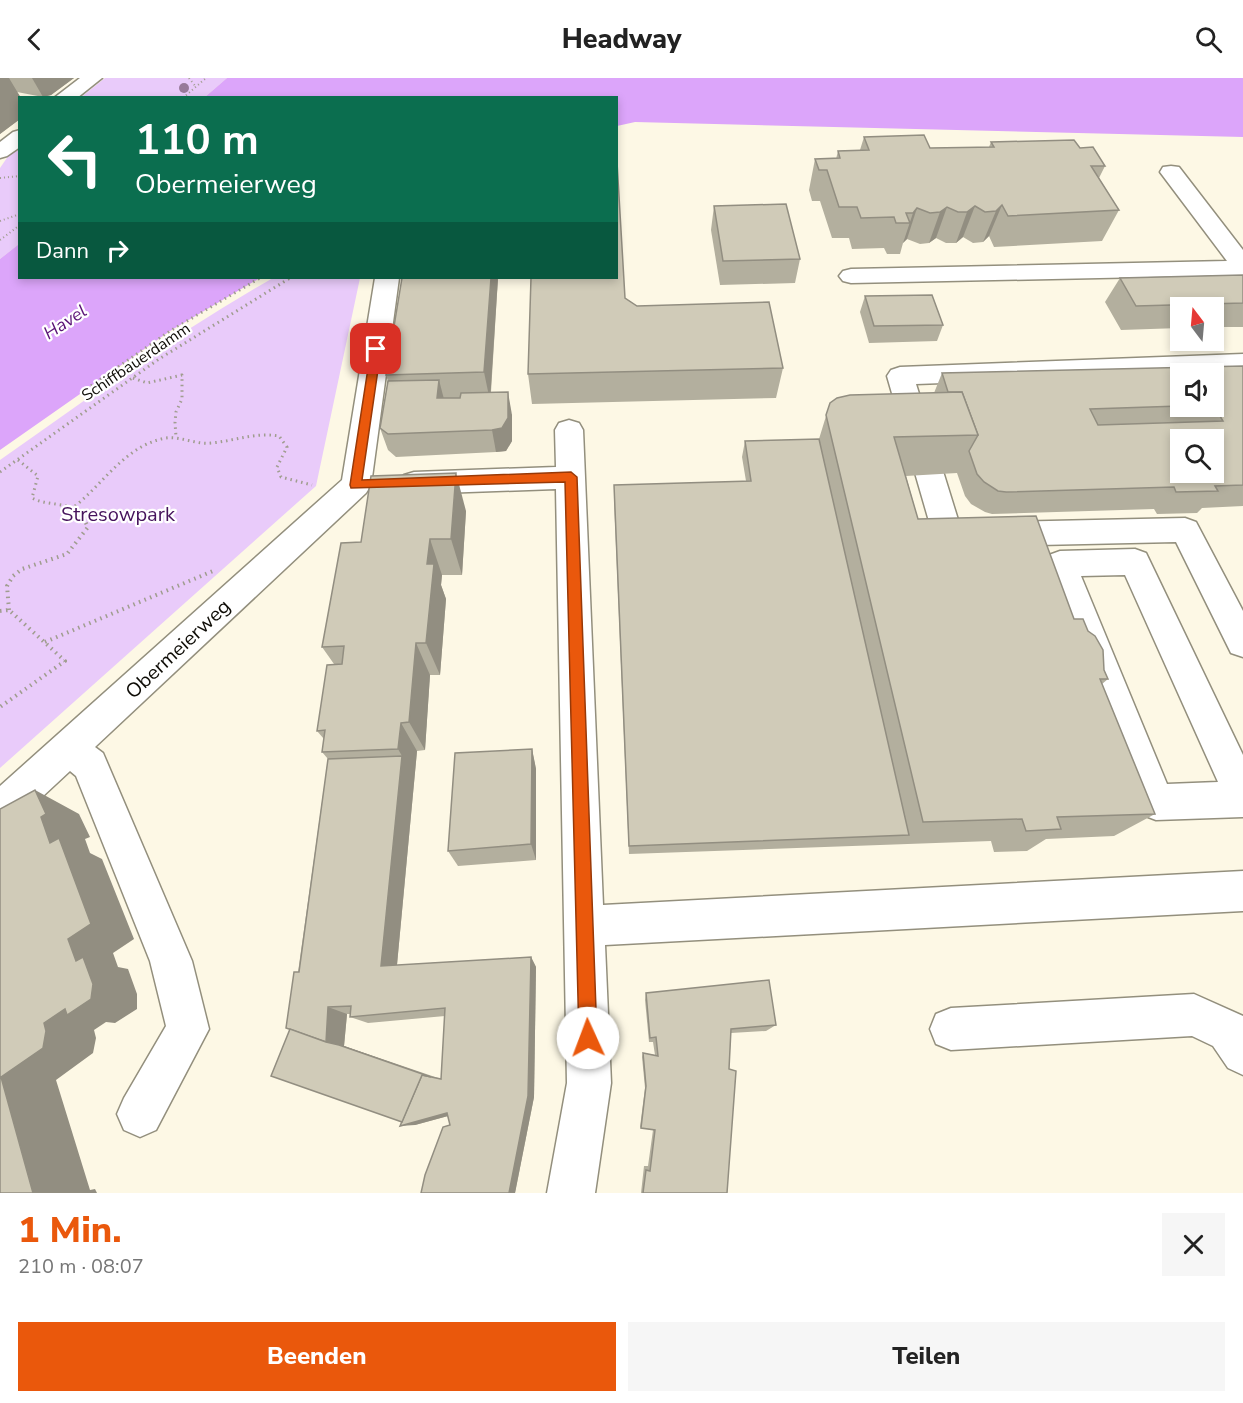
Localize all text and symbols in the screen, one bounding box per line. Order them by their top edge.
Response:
text: Headway [562,21,681,58]
icon: back [18,23,51,56]
icon: search [1192,23,1225,56]
text: 110 m [135,112,259,169]
icon: left [36,120,114,198]
text: Obermeierweg [135,166,317,203]
icon: right [101,234,134,267]
text: Dann [36,236,89,266]
north arrow [1170,297,1224,351]
map controls [1170,297,1224,483]
water label: Havel [39,299,91,345]
street label: Schiffbauerdamm [77,317,195,407]
pin [350,323,401,374]
icon: arrive [359,332,392,365]
button: sound [1170,363,1224,417]
button: search [1170,429,1224,483]
park label: Stresowpark [61,501,176,528]
street label: Obermeierweg [120,593,236,705]
position arrow [556,1006,620,1070]
text: 1 Min. [18,1206,122,1255]
button: close [1162,1213,1225,1276]
text: 210 m · 08:07 [18,1253,144,1280]
button: Beenden [18,1322,616,1391]
button: Teilen [628,1322,1225,1391]

